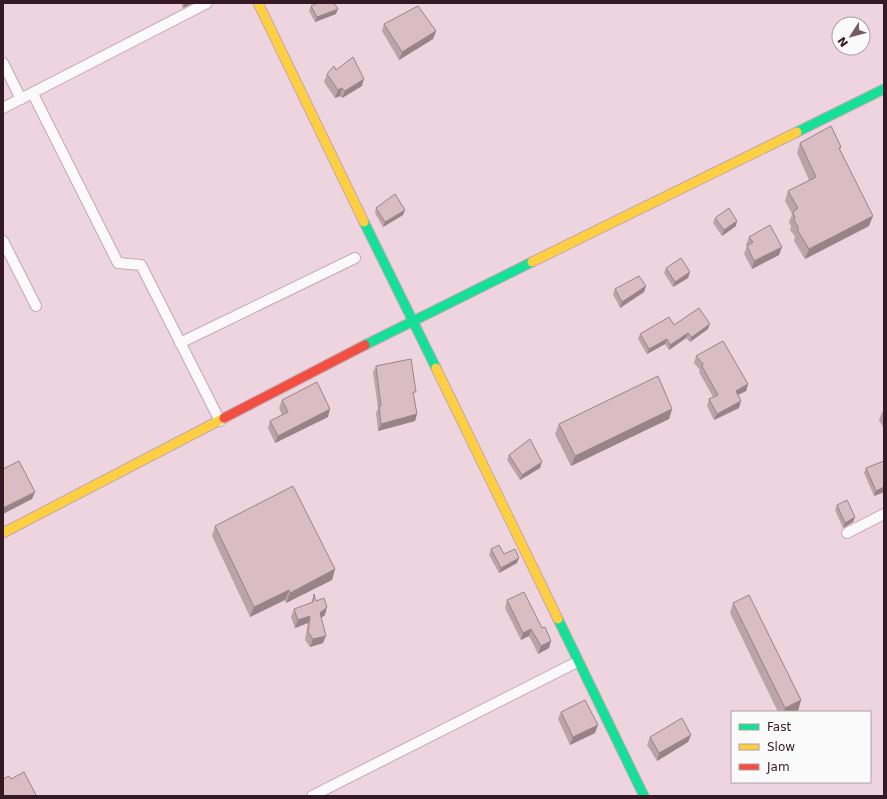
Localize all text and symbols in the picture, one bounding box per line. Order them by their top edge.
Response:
north arrow [831,16,871,56]
text: N [835,34,851,49]
legend [731,711,871,783]
text: Fast [767,720,791,734]
text: Slow [767,740,795,754]
text: Jam [766,760,790,774]

